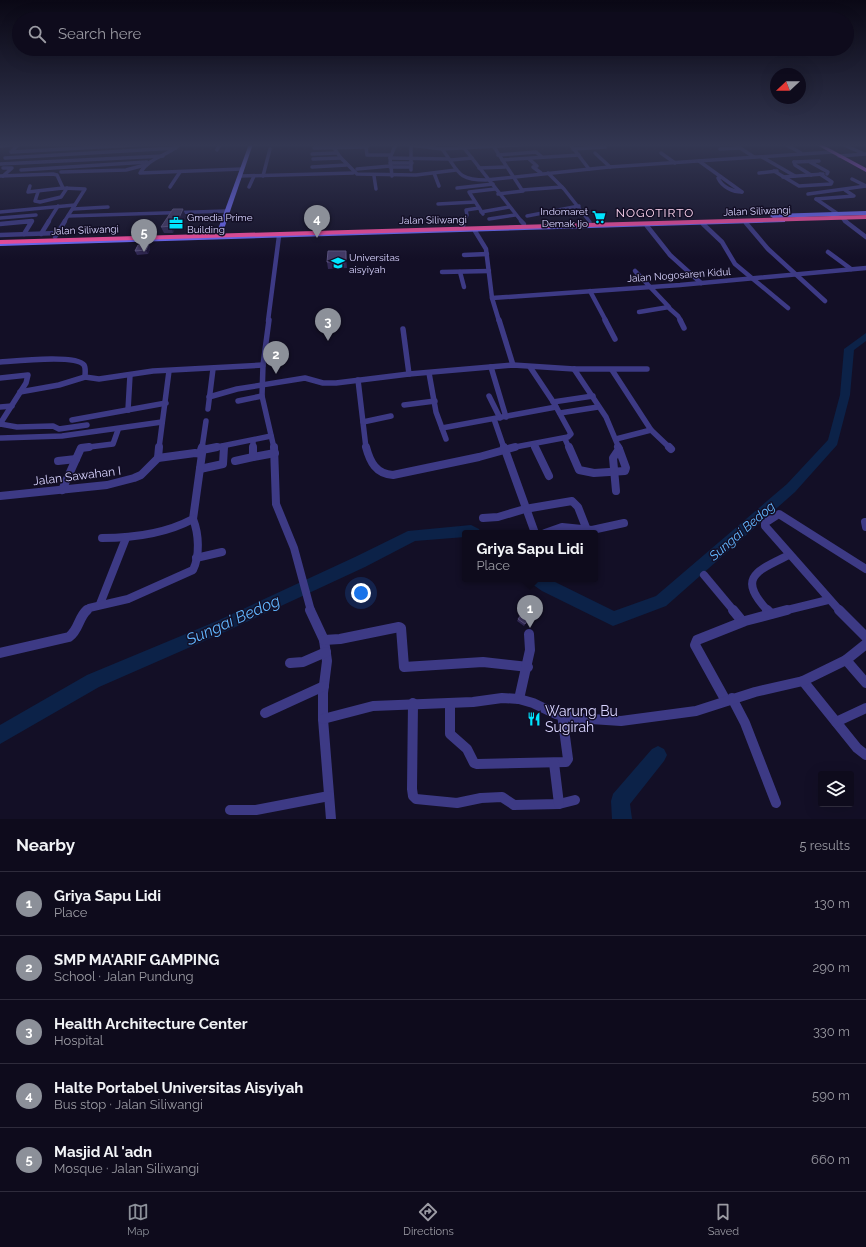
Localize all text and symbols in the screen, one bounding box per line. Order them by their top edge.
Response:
search box [12,12,854,56]
icon: search [26,23,48,45]
text: Search here [58,25,141,43]
north arrow [770,68,806,104]
street label: Jalan Siliwangi [723,204,791,218]
pin: 4 [304,205,330,238]
place label: Indomaret Demak Ijo [540,206,589,229]
district label: NOGOTIRTO [616,206,694,220]
supermarket icon: Indomaret Demak Ijo [591,209,607,225]
place label: Gmedia Prime Building [187,212,253,235]
street label: Jalan Siliwangi [399,214,467,226]
office icon: Gmedia Prime Building [168,215,184,231]
pin: 5 [131,219,157,252]
street label: Jalan Siliwangi [51,223,119,237]
place label: Universitas aisyiyah [349,252,400,275]
school or university icon: Universitas aisyiyah [330,255,346,271]
street label: Jalan Nogosaren Kidul [627,266,731,284]
pin: 3 [315,308,341,341]
pin: 2 [263,341,289,374]
street label: Jalan Sawahan I [32,464,122,488]
water label: Sungai Bedog [705,498,778,564]
popup [462,530,598,582]
text: Griya Sapu Lidi [476,540,584,558]
text: Place [476,558,510,573]
your location [351,583,371,603]
water label: Sungai Bedog [182,591,283,650]
pin: 1 [517,595,543,628]
place label: Warung Bu Sugirah [545,703,618,735]
restaurant icon: Warung Bu Sugirah [526,711,542,727]
map controls [818,771,854,807]
button: layers [818,771,854,807]
text: Nearby [16,835,75,855]
text: 5 results [799,838,850,853]
text: Griya Sapu Lidi [54,887,161,905]
text: 1 [26,896,32,911]
text: 130 m [814,896,850,911]
text: Place [54,905,87,920]
text: SMP MA'ARIF GAMPING [54,951,219,969]
text: 2 [25,960,33,975]
text: 290 m [812,960,850,975]
text: School · Jalan Pundung [54,969,194,984]
text: Health Architecture Center [54,1015,248,1033]
text: 3 [25,1024,33,1039]
text: 330 m [813,1024,850,1039]
text: Hospital [54,1033,103,1048]
text: Halte Portabel Universitas Aisyiyah [54,1079,303,1097]
text: 4 [25,1088,33,1103]
text: 590 m [812,1088,850,1103]
text: Bus stop · Jalan Siliwangi [54,1097,203,1112]
text: Masjid Al 'adn [54,1143,152,1161]
text: 5 [25,1152,33,1167]
text: 660 m [811,1152,850,1167]
text: Mosque · Jalan Siliwangi [54,1161,199,1176]
tab: Map [127,1201,149,1238]
tab: Directions [403,1201,454,1238]
tab: Saved [708,1201,739,1238]

